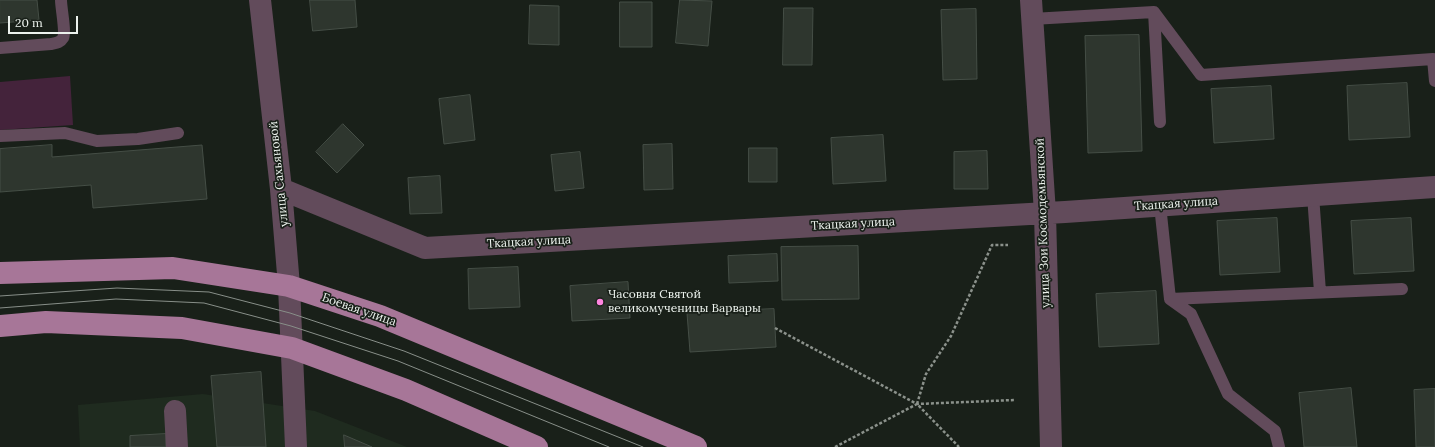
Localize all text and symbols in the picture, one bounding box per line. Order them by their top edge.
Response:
scale bar [10,8,80,34]
text: 20 m [15,15,43,30]
street label: улица Сахьяновой [266,120,292,228]
street label: улица Зои Космодемьянской [1033,138,1053,308]
street label: Ткацкая улица [1133,194,1219,214]
street label: Ткацкая улица [811,215,895,233]
street label: Ткацкая улица [487,233,571,251]
place label: Часовня Святой великомученицы Варвары [608,288,761,316]
street label: Боевая улица [320,291,398,329]
marker: Часовня Святой великомученицы Варвары [595,297,605,307]

